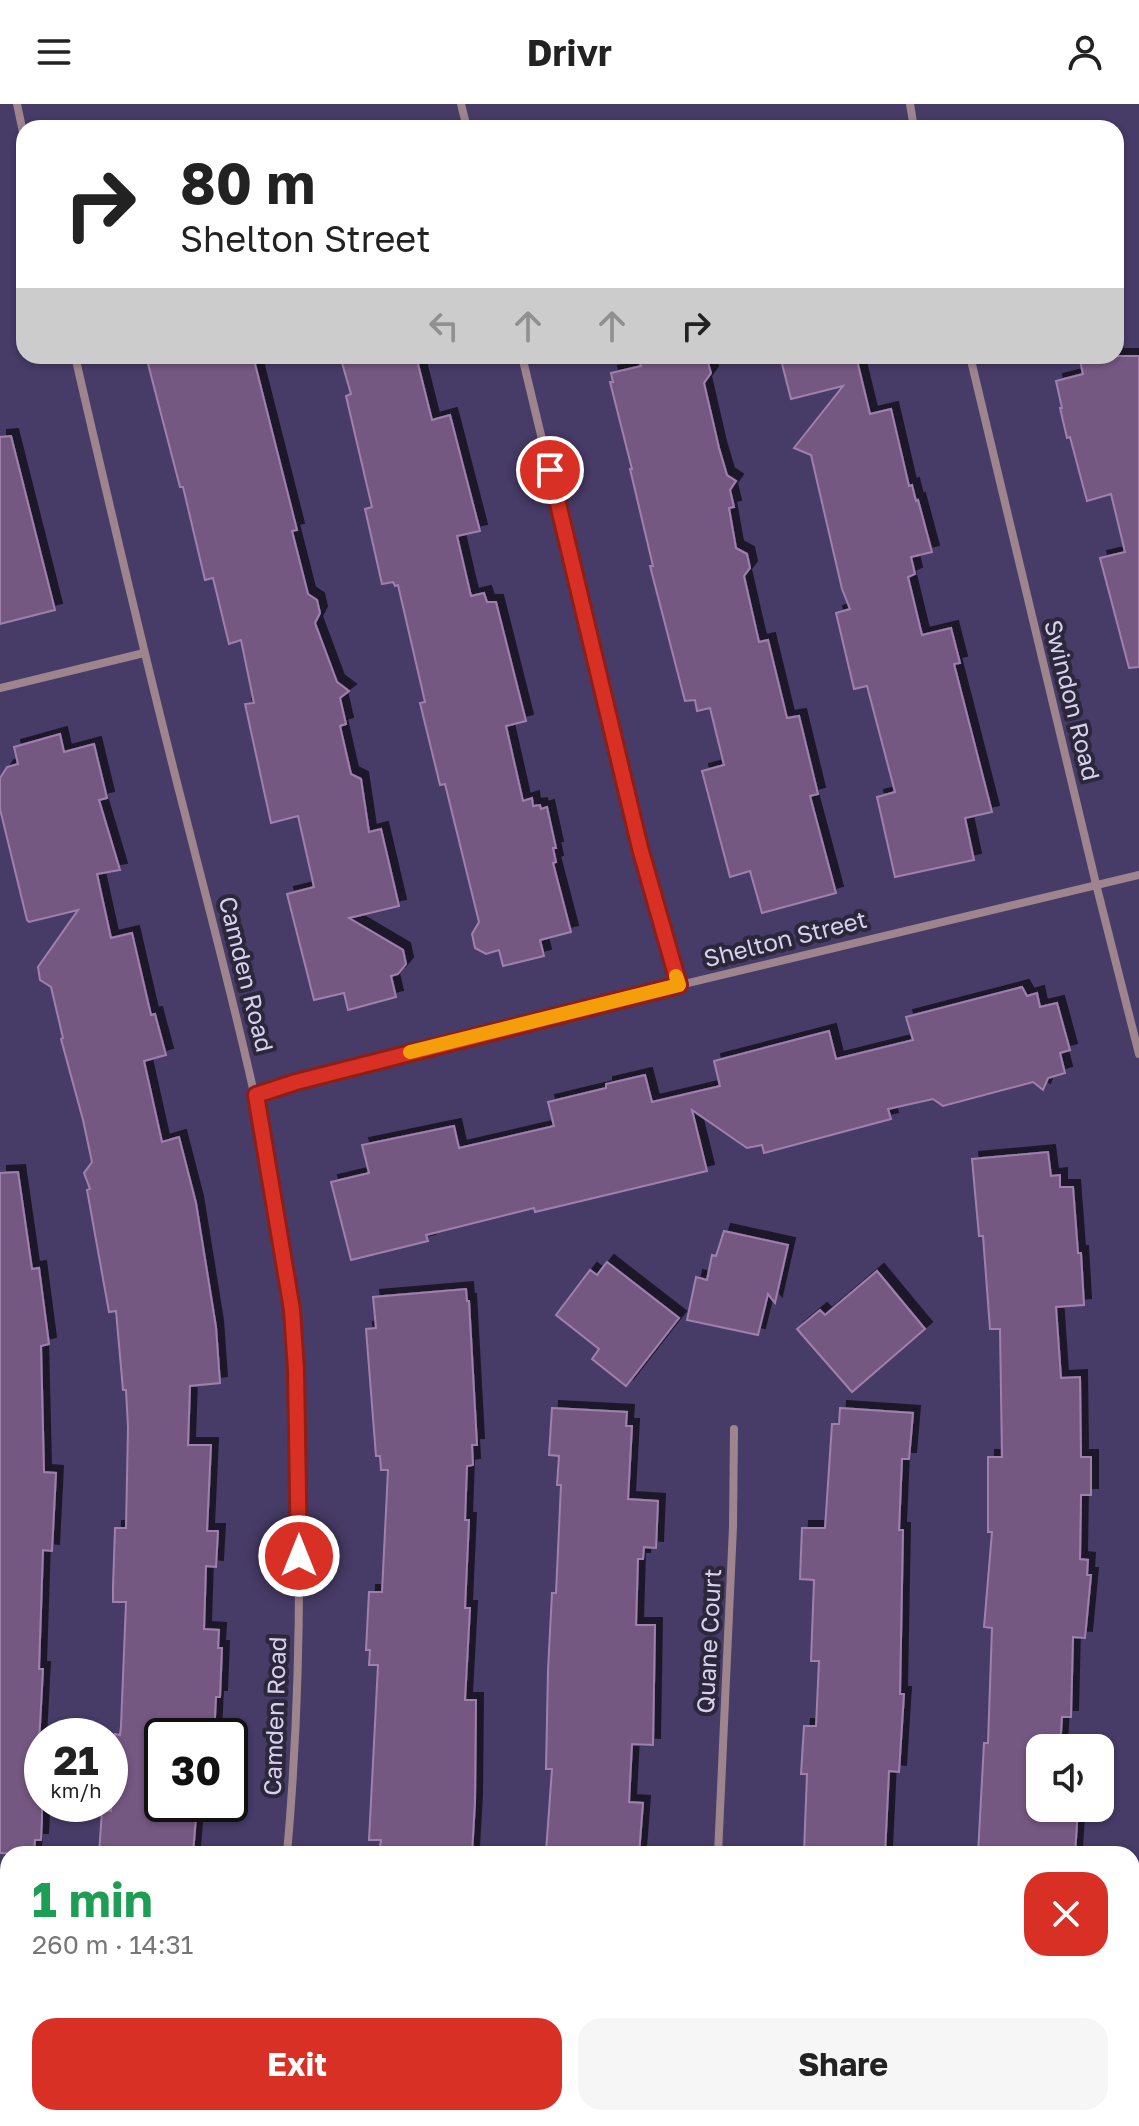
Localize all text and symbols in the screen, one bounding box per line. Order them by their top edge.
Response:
icon: menu [32,30,76,74]
icon: person [1063,30,1107,74]
text: Drivr [527,31,612,74]
text: 80 m [180,149,315,216]
icon: right [48,152,152,256]
text: Shelton Street [180,217,431,260]
icon: left [422,304,466,348]
icon: ahead [506,304,550,348]
icon: ahead [590,304,634,348]
icon: right [674,304,718,348]
pin [516,436,584,504]
icon: arrive [528,448,572,492]
street label: Swindon Road [1039,617,1107,783]
street label: Camden Road [214,893,280,1055]
street label: Shelton Street [700,904,870,972]
position arrow [257,1514,341,1598]
street label: Quane Court [690,1568,726,1714]
street label: Camden Road [257,1636,291,1796]
speed limit sign: 30 [144,1718,248,1822]
map controls [1026,1734,1114,1822]
button: sound [1026,1734,1114,1822]
text: 21 [54,1736,99,1784]
text: km/h [51,1778,101,1802]
text: 1 min [32,1870,153,1928]
button: close [1024,1872,1108,1956]
text: 260 m · 14:31 [32,1929,193,1960]
button: Exit [32,2018,562,2110]
button: Share [578,2018,1108,2110]

